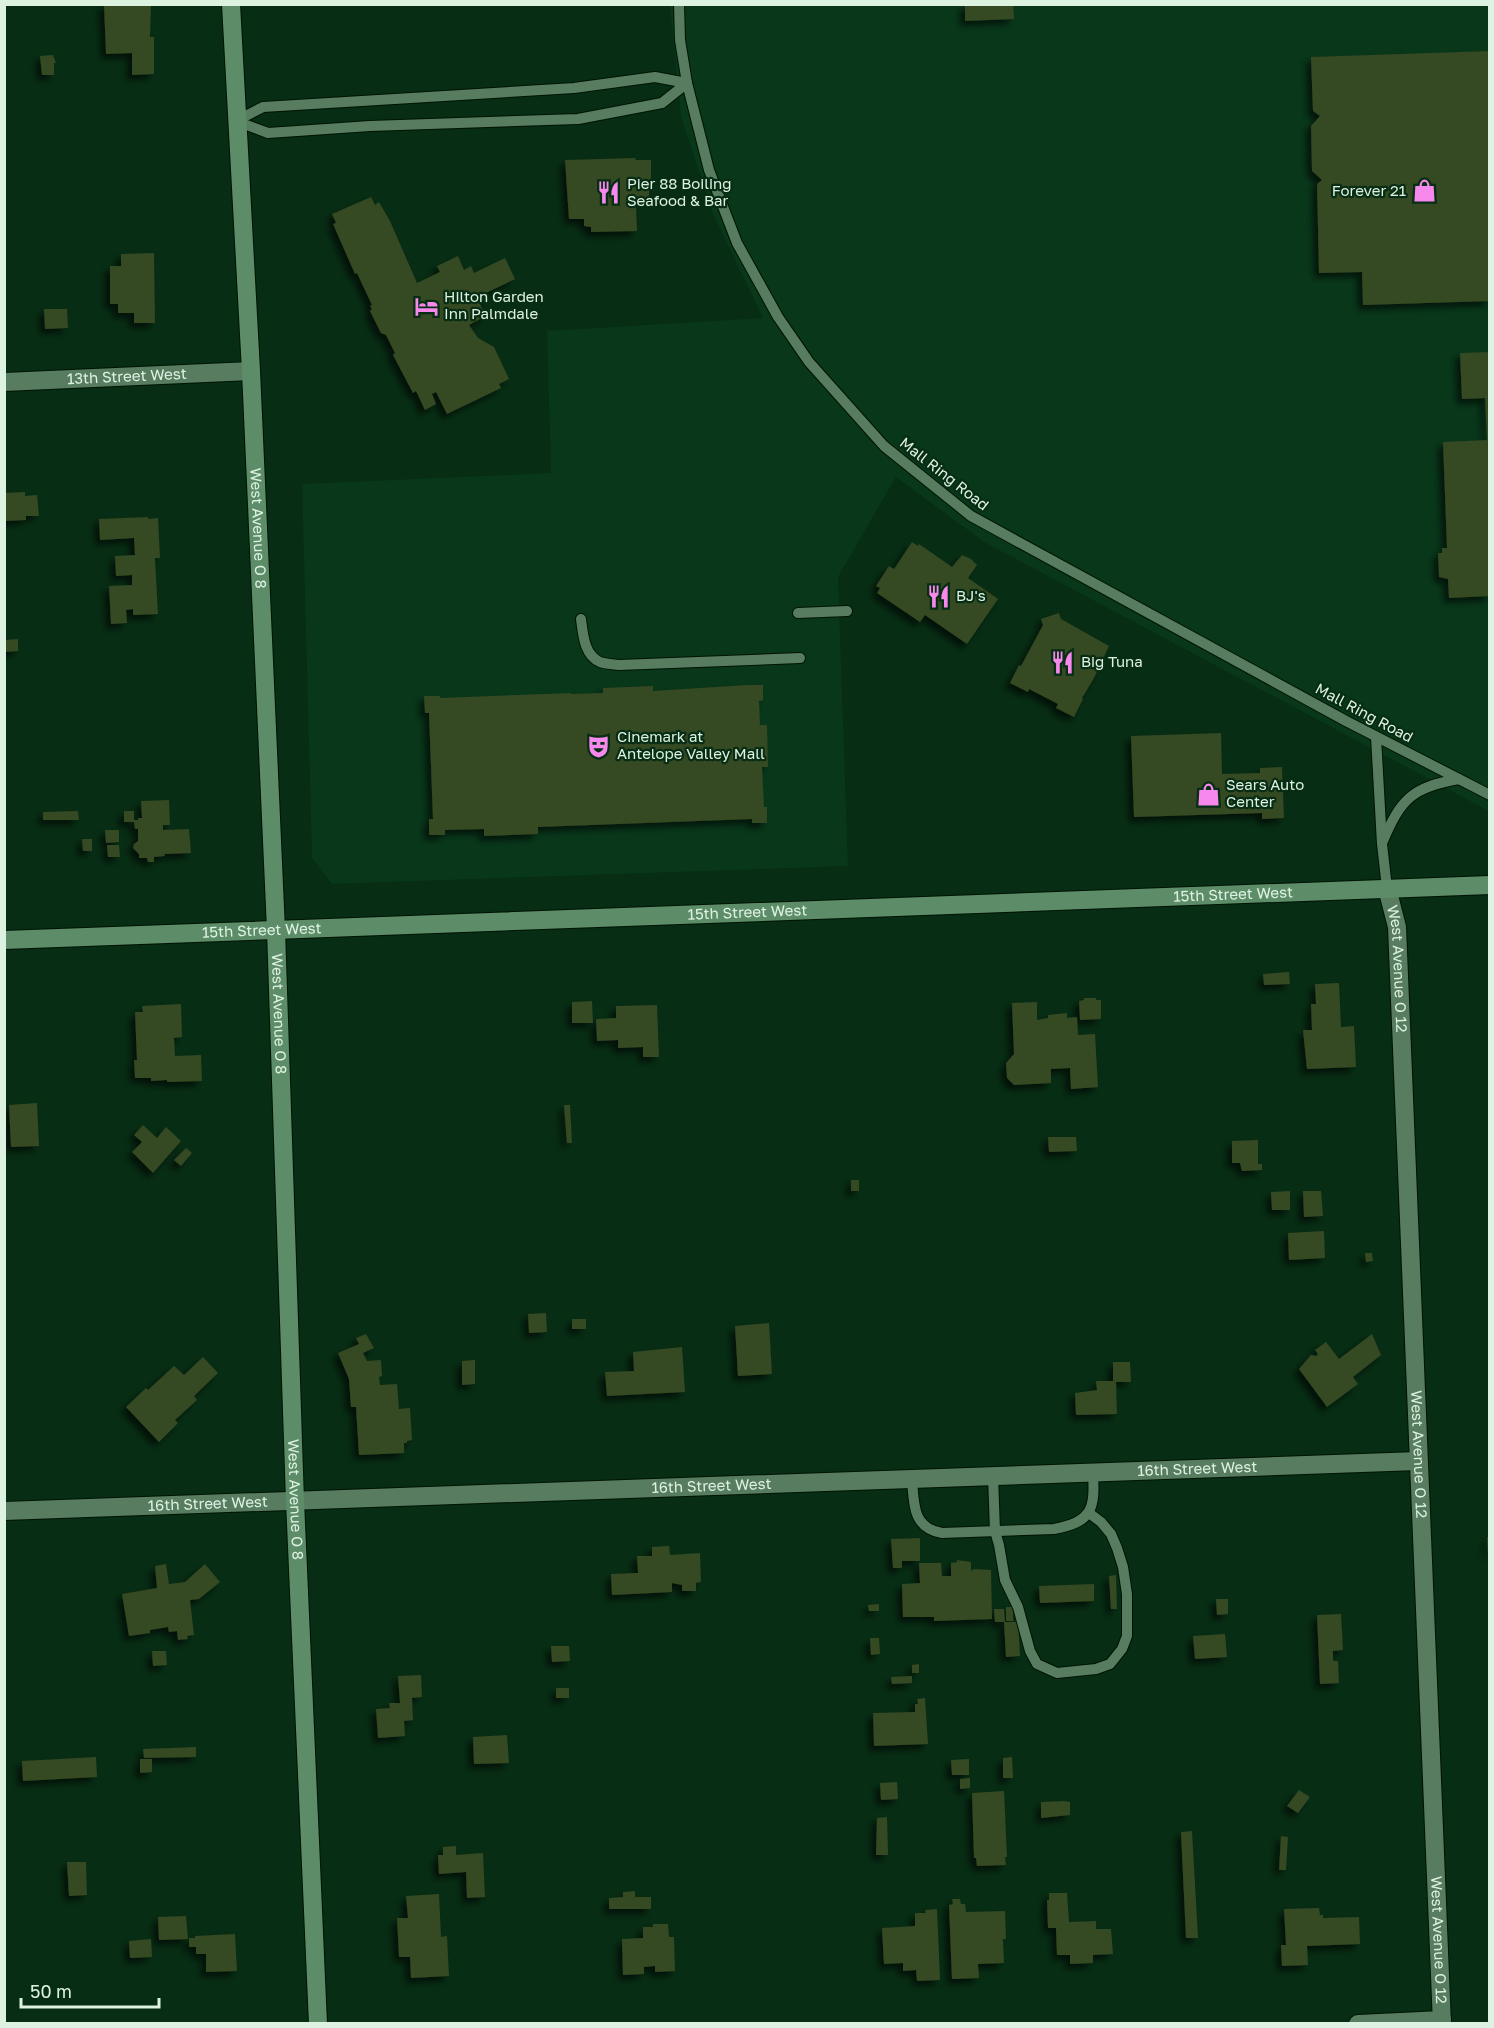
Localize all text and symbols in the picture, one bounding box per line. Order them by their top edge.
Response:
place label: Pier 88 Boiling Seafood & Bar [627,174,732,209]
shop icon: Forever 21 [1411,178,1437,204]
restaurant icon: Pier 88 Boiling Seafood & Bar [596,180,622,206]
place label: Forever 21 [1332,181,1406,199]
place label: Hilton Garden Inn Palmdale [444,287,544,322]
hotel icon: Hilton Garden Inn Palmdale [413,293,439,319]
street label: 13th Street West [67,364,187,387]
street label: Mall Ring Road [897,433,993,514]
street label: West Avenue O 8 [247,467,271,589]
restaurant icon: BJ's [925,583,951,609]
place label: BJ's [956,586,986,604]
restaurant icon: Big Tuna [1050,649,1076,675]
place label: Big Tuna [1081,652,1143,670]
street label: Mall Ring Road [1313,679,1416,745]
place label: Cinemark at Antelope Valley Mall [617,727,765,762]
theatre icon: Cinemark at Antelope Valley Mall [586,733,612,759]
place label: Sears Auto Center [1226,775,1304,810]
shop icon: Sears Auto Center [1195,781,1221,807]
street label: 15th Street West [1173,882,1293,905]
street label: 15th Street West [687,900,808,923]
street label: West Avenue O 12 [1384,903,1411,1033]
street label: 15th Street West [202,918,322,941]
street label: West Avenue O 8 [269,953,291,1075]
street label: West Avenue O 12 [1408,1390,1431,1518]
street label: West Avenue O 8 [285,1439,308,1560]
street label: 16th Street West [1137,1457,1258,1479]
street label: 16th Street West [651,1474,772,1496]
street label: 16th Street West [148,1492,268,1514]
street label: West Avenue O 12 [1428,1876,1451,2004]
scale bar [21,1971,159,2009]
text: 50 m [30,1980,72,2002]

